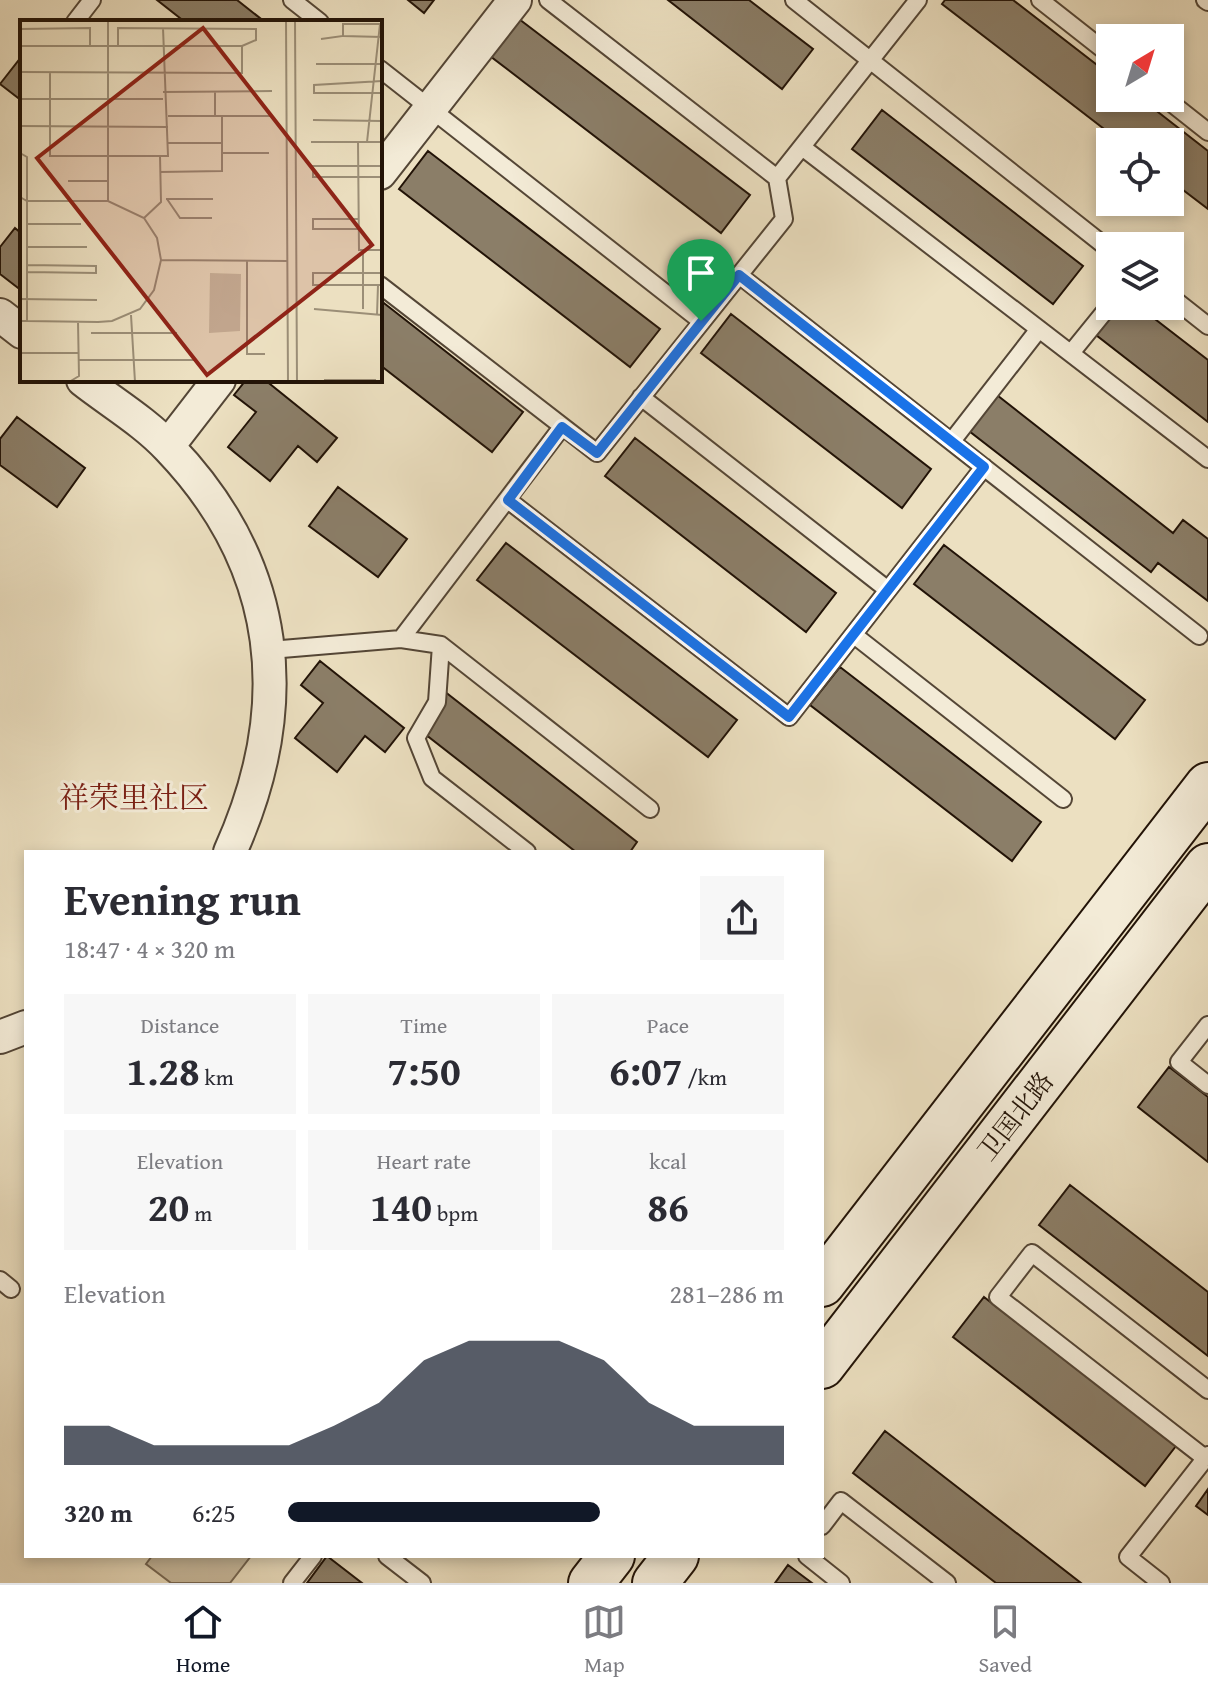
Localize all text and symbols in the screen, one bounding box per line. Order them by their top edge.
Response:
inset map [20,20,382,382]
north arrow [1096,24,1184,112]
map controls [1096,24,1184,320]
button: locate [1096,128,1184,216]
button: layers [1096,232,1184,320]
pin [667,239,735,321]
icon: arrive [679,251,723,295]
district label: 祥荣里社区 [59,775,209,819]
text: Evening run [64,867,301,931]
button: share [700,876,784,960]
text: 18:47 · 4 × 320 m [64,929,235,968]
text: Distance [141,1009,219,1041]
text: Time [401,1009,447,1041]
text: Pace [647,1009,689,1041]
text: 1.28 [126,1041,200,1100]
text: 7:50 [387,1041,461,1100]
text: 6:07 [609,1041,683,1100]
text: km [200,1061,234,1093]
text: /km [683,1061,727,1093]
street label: 卫国北路 [968,1063,1062,1169]
text: Elevation [137,1145,223,1177]
text: Heart rate [377,1145,471,1177]
text: kcal [649,1145,687,1177]
text: 20 [148,1177,189,1236]
text: 140 [370,1177,432,1236]
text: 86 [647,1177,689,1236]
text: m [189,1197,212,1229]
text: bpm [432,1197,478,1229]
text: Elevation [64,1274,166,1313]
text: 281–286 m [670,1274,784,1313]
text: 320 m [64,1493,132,1532]
text: 6:25 [192,1493,236,1532]
tab: Home [176,1600,230,1680]
tab: Map [582,1600,626,1680]
tab: Saved [979,1600,1032,1680]

